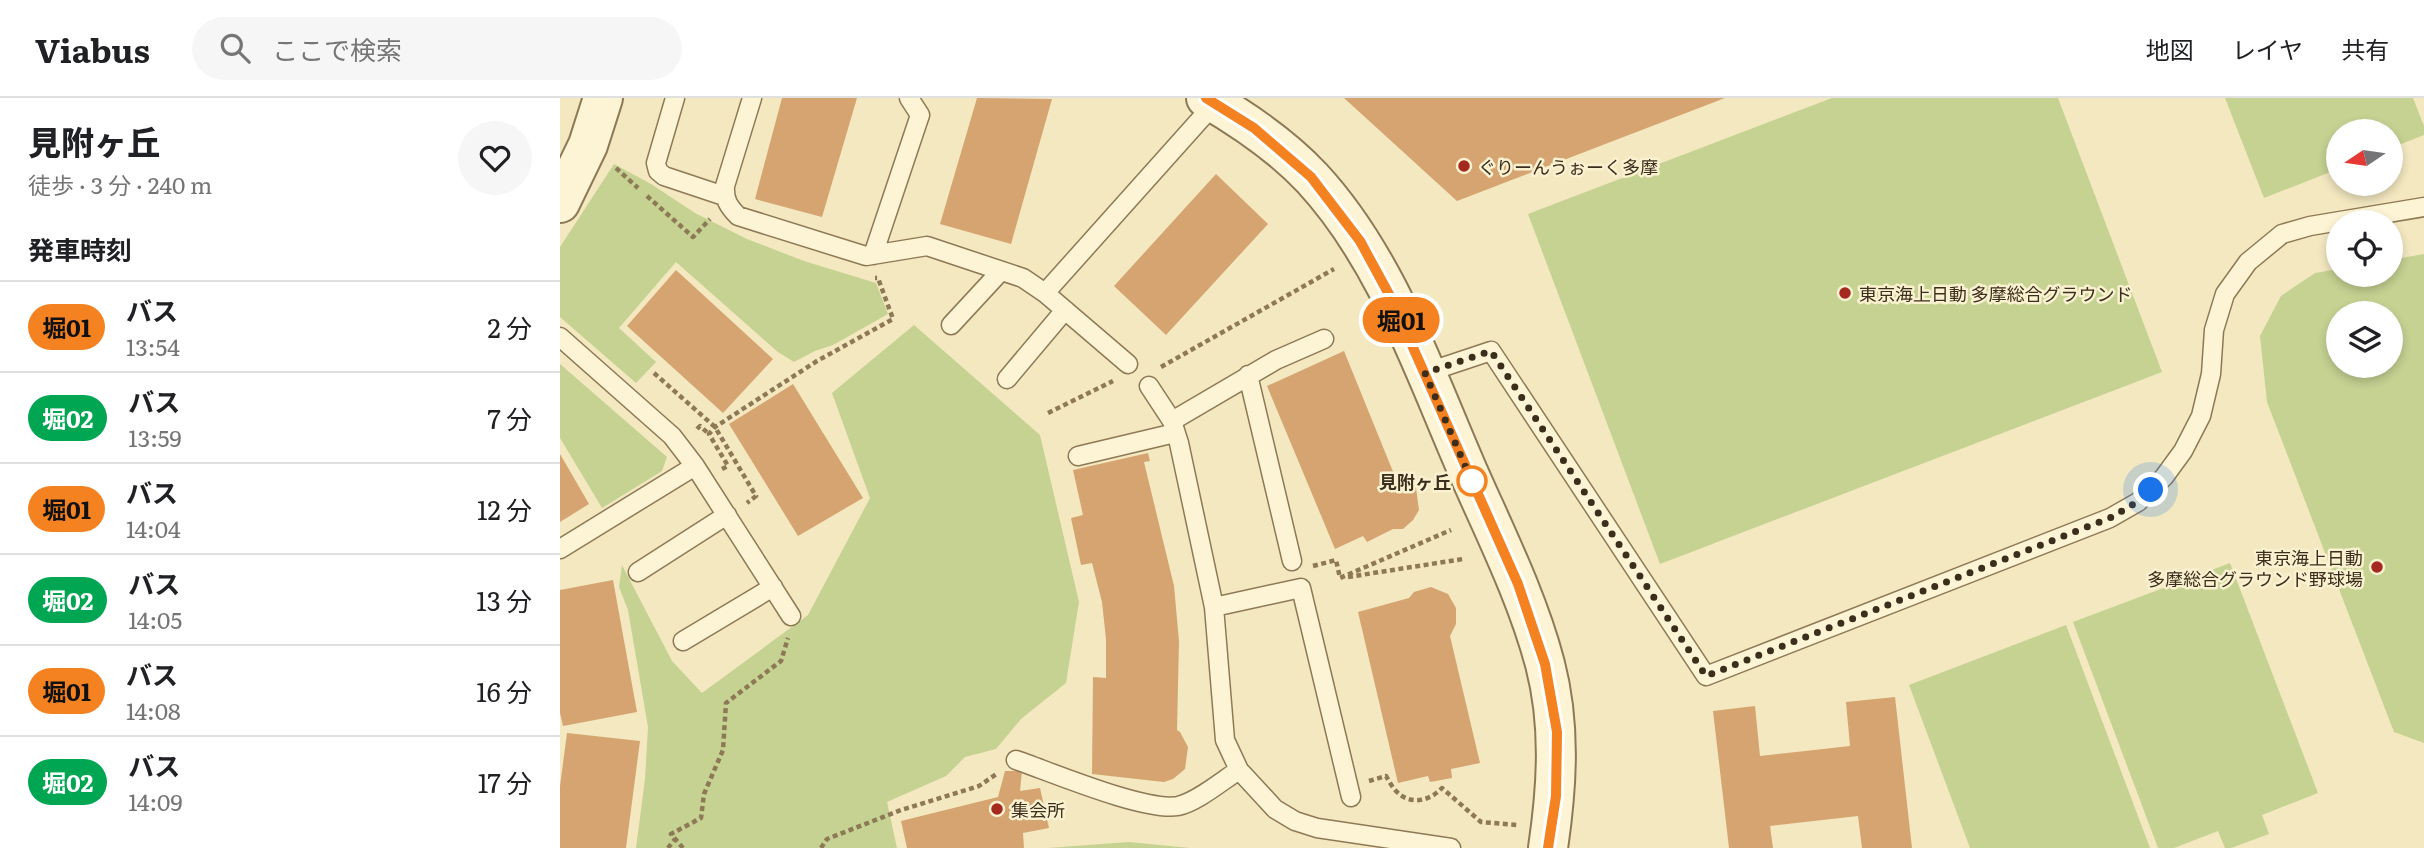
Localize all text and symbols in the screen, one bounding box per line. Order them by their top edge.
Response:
search box [192,17,682,80]
text: Viabus [35,24,150,73]
icon: search [216,29,254,67]
text: ここで検索 [272,29,402,68]
text: 地図 [2146,31,2194,66]
text: レイヤ [2232,31,2303,66]
text: 共有 [2341,31,2389,66]
text: 見附ヶ丘 [28,116,160,165]
north arrow [2326,119,2403,196]
map controls [2326,119,2403,378]
button: heart [458,121,532,195]
place label: ぐりーんうぉーく多摩 [1478,153,1658,180]
marker: ぐりーんうぉーく多摩 [1456,158,1472,174]
text: 徒歩 · 3 分 · 240 m [28,167,212,201]
button: locate [2326,210,2403,287]
text: 発車時刻 [28,229,132,268]
place label: 東京海上日動 多摩総合グラウンド [1859,280,2133,307]
marker: 東京海上日動 多摩総合グラウンド [1837,285,1853,301]
text: バス [126,290,178,329]
line badge: 堀01 [1361,297,1441,343]
button: layers [2326,301,2403,378]
text: 堀01 [1377,302,1425,337]
text: 2 分 [488,307,532,346]
text: 堀01 [42,309,91,344]
text: 13:54 [126,329,180,363]
text: バス [128,381,180,420]
text: 7 分 [488,398,532,437]
text: 堀02 [42,400,93,435]
text: 13:59 [128,420,182,454]
marker: 見附ヶ丘 [1457,466,1487,496]
place label: 見附ヶ丘 [1379,468,1451,495]
text: バス [126,472,178,511]
your location [2133,472,2168,507]
text: 12 分 [477,489,532,528]
text: 堀01 [42,491,91,526]
text: 14:04 [126,511,181,545]
place label: 東京海上日動 多摩総合グラウンド野球場 [2147,544,2363,592]
marker: 東京海上日動 多摩総合グラウンド野球場 [2369,559,2385,575]
text: バス [128,563,180,602]
text: 13 分 [476,580,532,619]
text: 堀02 [42,582,93,617]
text: 14:05 [128,602,182,636]
text: バス [126,654,178,693]
text: 16 分 [476,671,532,710]
text: 堀01 [42,673,91,708]
text: 14:08 [126,693,181,727]
text: バス [128,745,180,784]
text: 17 分 [478,762,532,801]
text: 堀02 [42,764,93,799]
text: 14:09 [128,784,182,818]
place label: 集会所 [1011,796,1065,823]
marker: 集会所 [989,801,1005,817]

